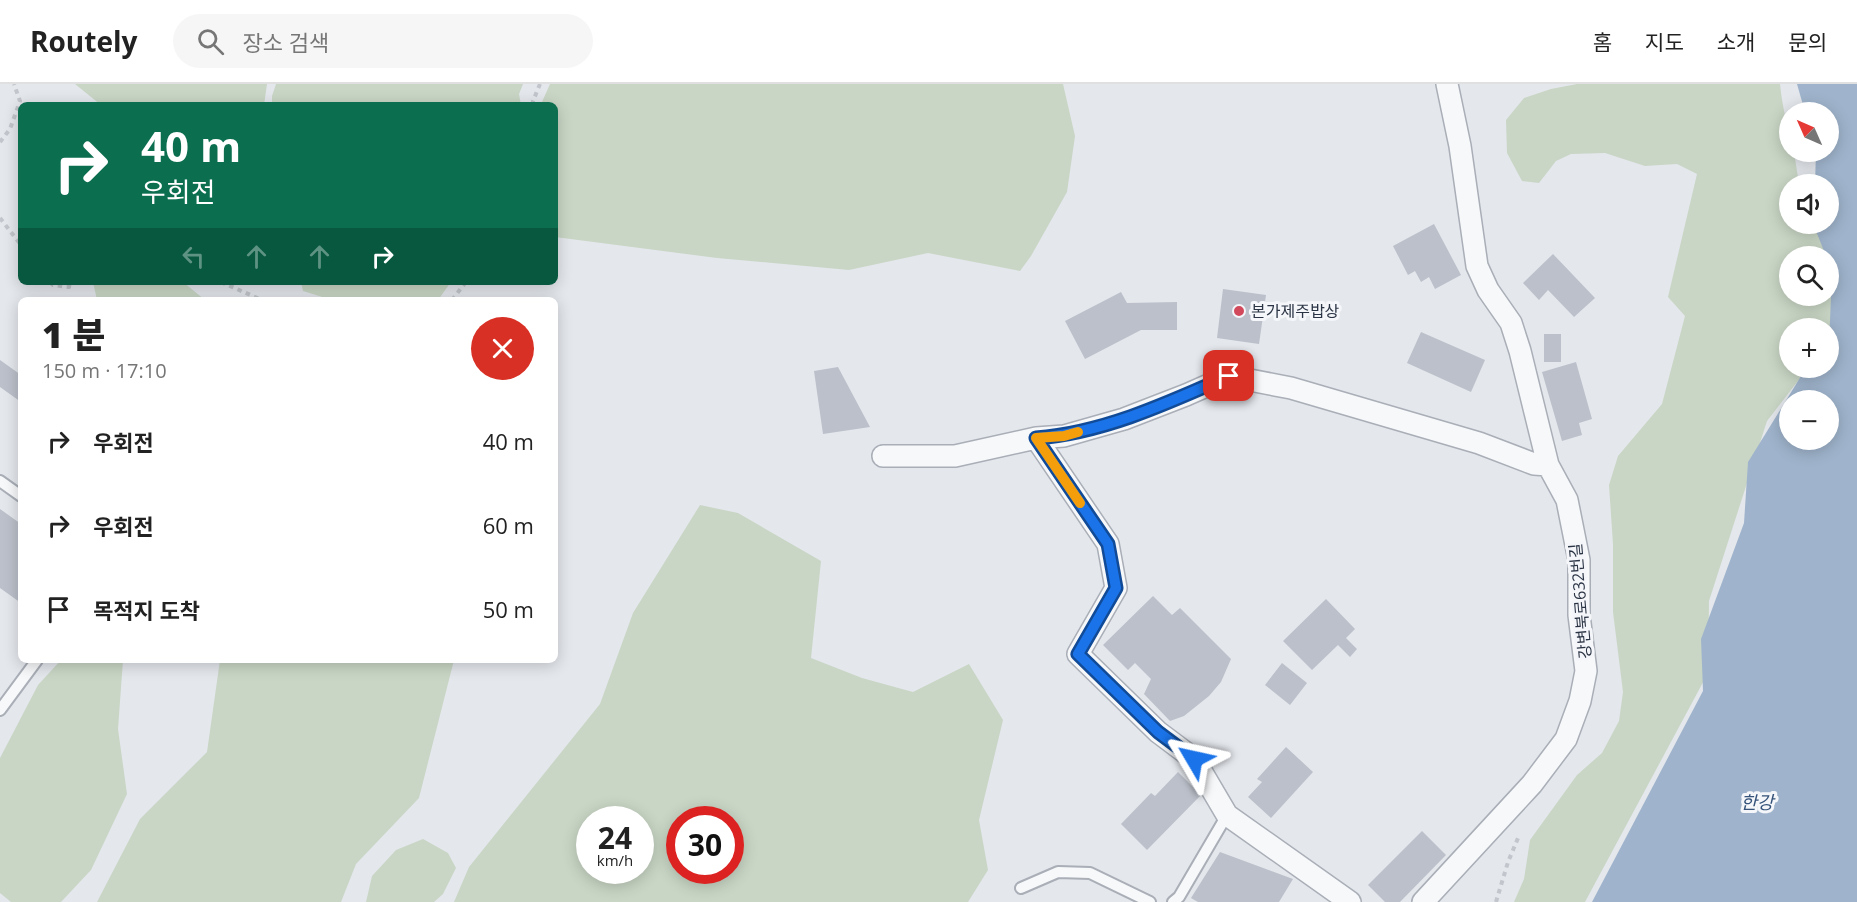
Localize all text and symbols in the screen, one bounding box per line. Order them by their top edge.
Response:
search box [173,14,593,68]
text: Routely [30,22,137,60]
icon: search [194,25,227,58]
text: 장소 검색 [242,27,329,57]
text: 홈 [1593,28,1612,56]
text: 지도 [1645,28,1684,56]
text: 소개 [1717,28,1755,56]
text: 문의 [1788,28,1827,56]
north arrow [1779,102,1839,162]
map controls [1779,102,1839,450]
text: 40 m [141,117,241,174]
icon: right [42,126,120,204]
text: 우회전 [141,173,216,210]
button: sound [1779,174,1839,234]
icon: left [177,240,210,273]
icon: ahead [240,240,273,273]
icon: ahead [303,240,336,273]
icon: right [366,240,399,273]
button: search [1779,246,1839,306]
place label: 본가제주밥상 [1251,300,1340,322]
marker: 본가제주밥상 [1232,304,1246,318]
text: 1 분 [42,310,106,359]
button: close [471,317,534,380]
button: + [1779,318,1839,378]
pin [1203,350,1254,401]
text: 150 m · 17:10 [42,357,167,384]
icon: arrive [1212,359,1245,392]
button: − [1779,390,1839,450]
icon: right [42,425,75,458]
text: 40 m [483,426,534,456]
text: 우회전 [93,427,154,457]
icon: right [42,509,75,542]
text: 60 m [483,510,534,540]
text: 우회전 [93,511,154,541]
street label: 강변북로632번길 [1564,542,1596,660]
icon: arrive [42,593,75,626]
text: 50 m [483,594,534,624]
text: 목적지 도착 [93,595,200,625]
position arrow [1162,727,1226,791]
water label: 한강 [1740,790,1776,814]
speed limit sign: 30 [666,806,744,884]
text: 24 [598,817,632,858]
text: km/h [597,850,633,870]

